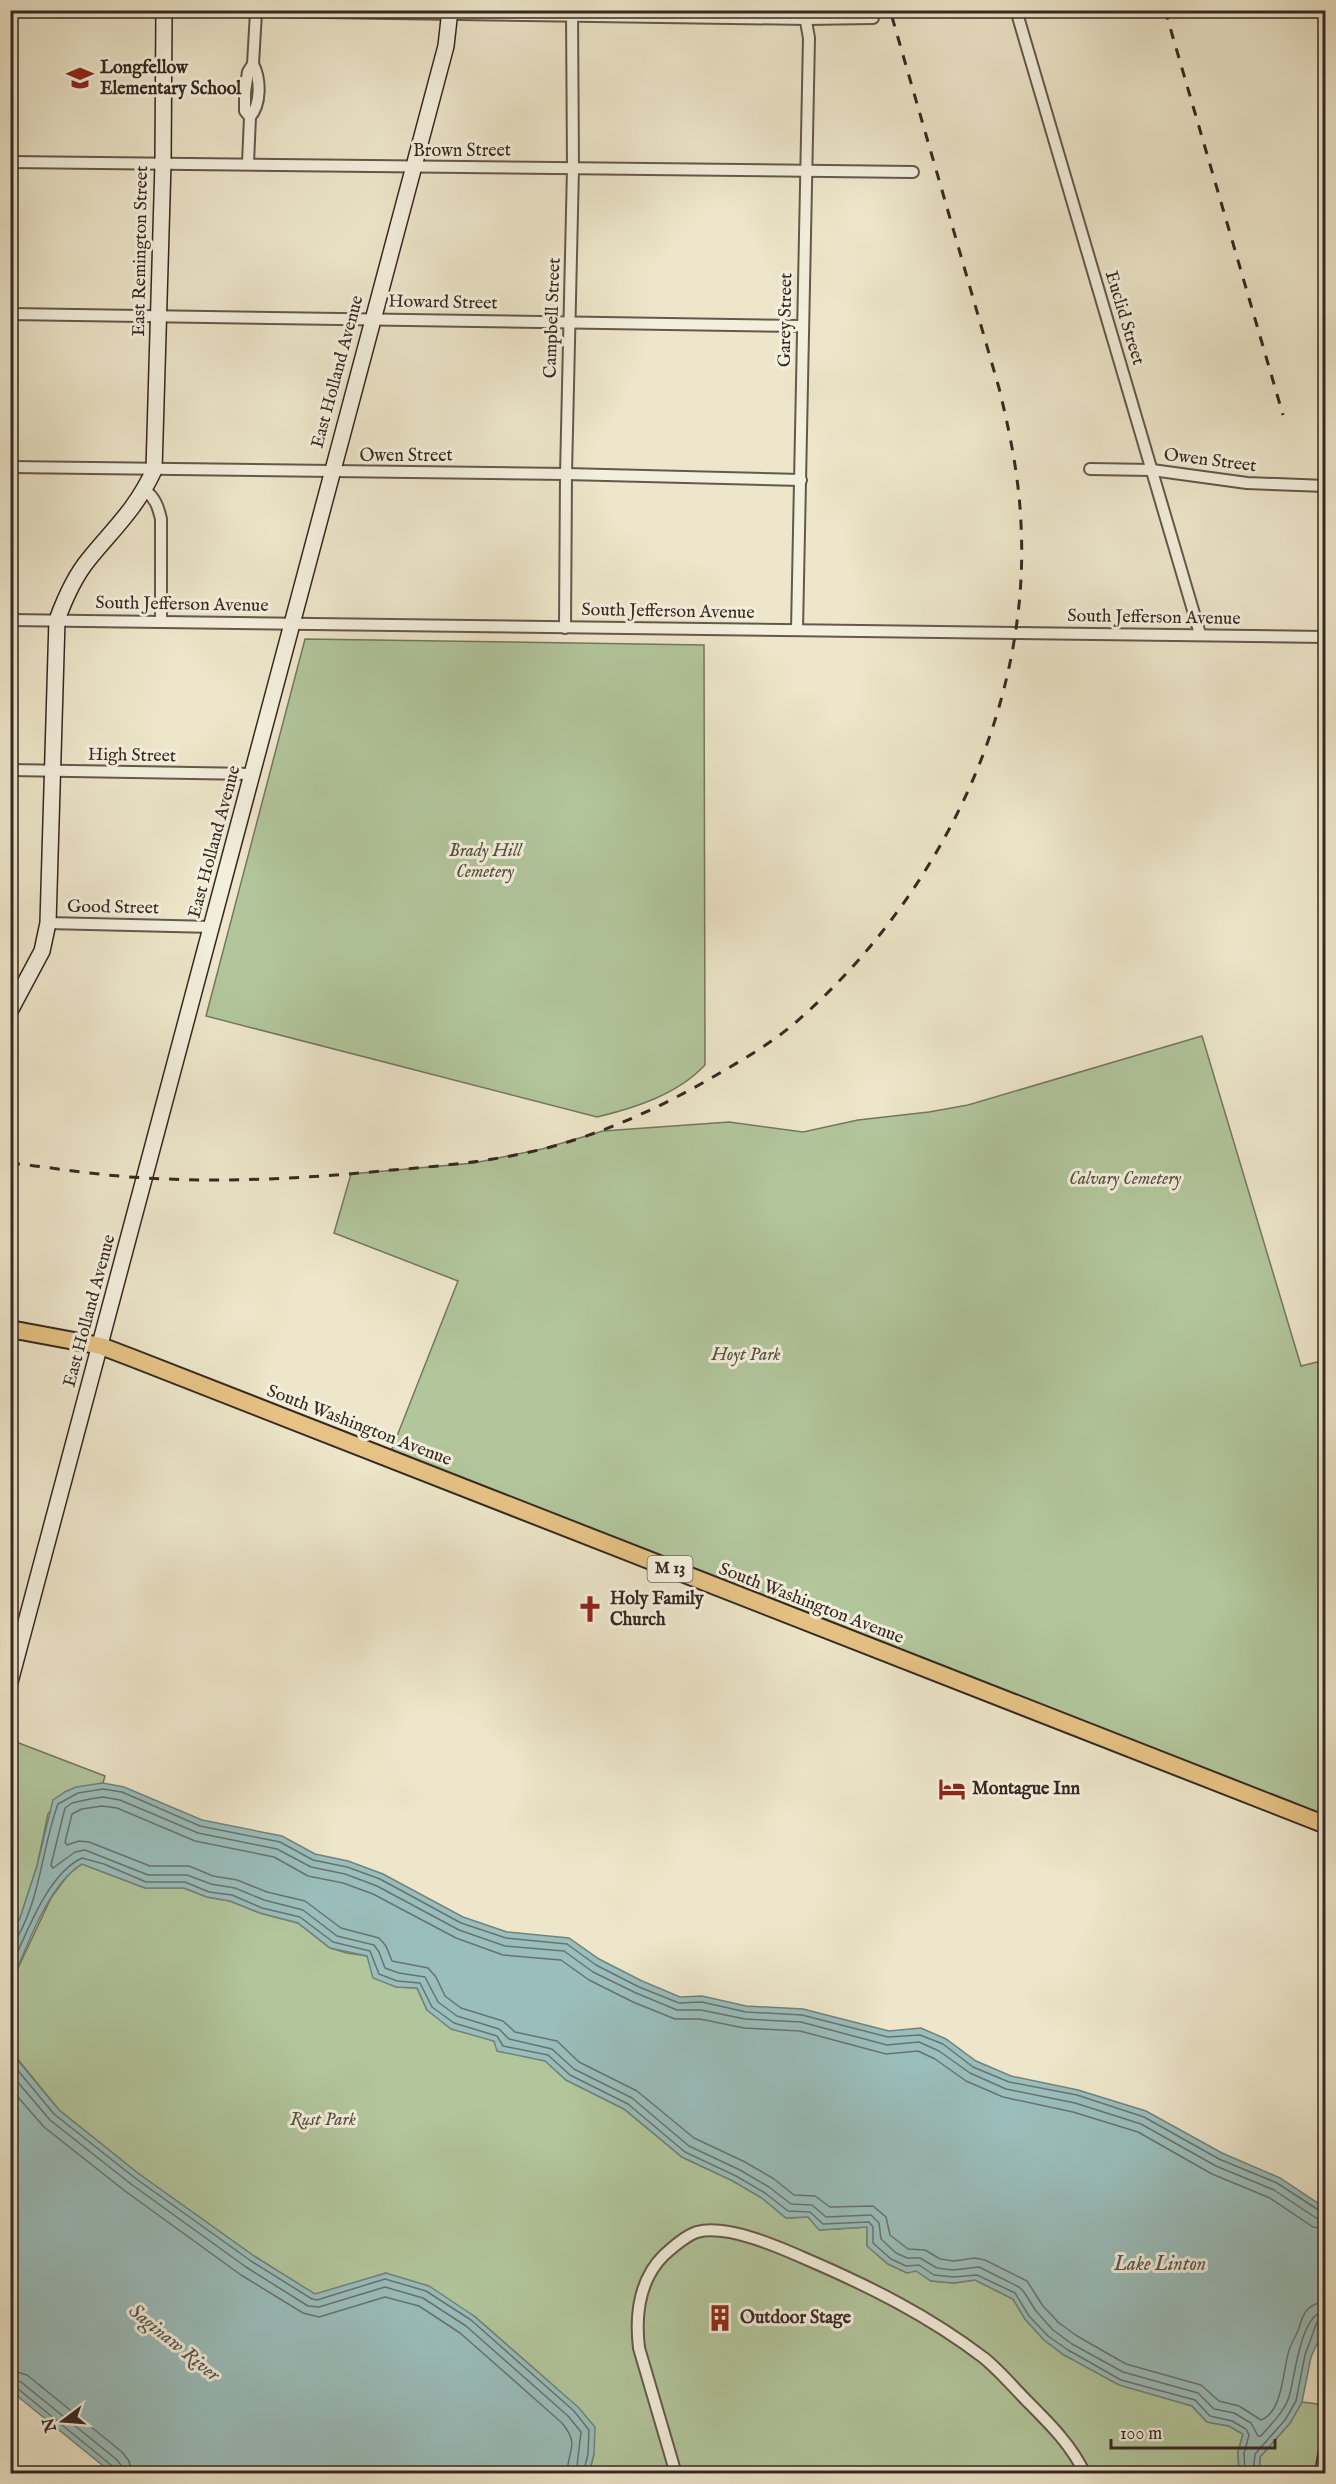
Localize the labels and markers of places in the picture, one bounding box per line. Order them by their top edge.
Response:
place label: Longfellow Elementary School [100,57,242,101]
school or university icon: Longfellow Elementary School [65,63,95,93]
place label: Holy Family Church [610,1588,705,1632]
church icon: Holy Family Church [575,1594,605,1624]
hotel icon: Montague Inn [937,1774,967,1804]
place label: Montague Inn [972,1778,1080,1801]
building icon: Outdoor Stage [705,2303,735,2333]
place label: Outdoor Stage [740,2307,852,2330]

